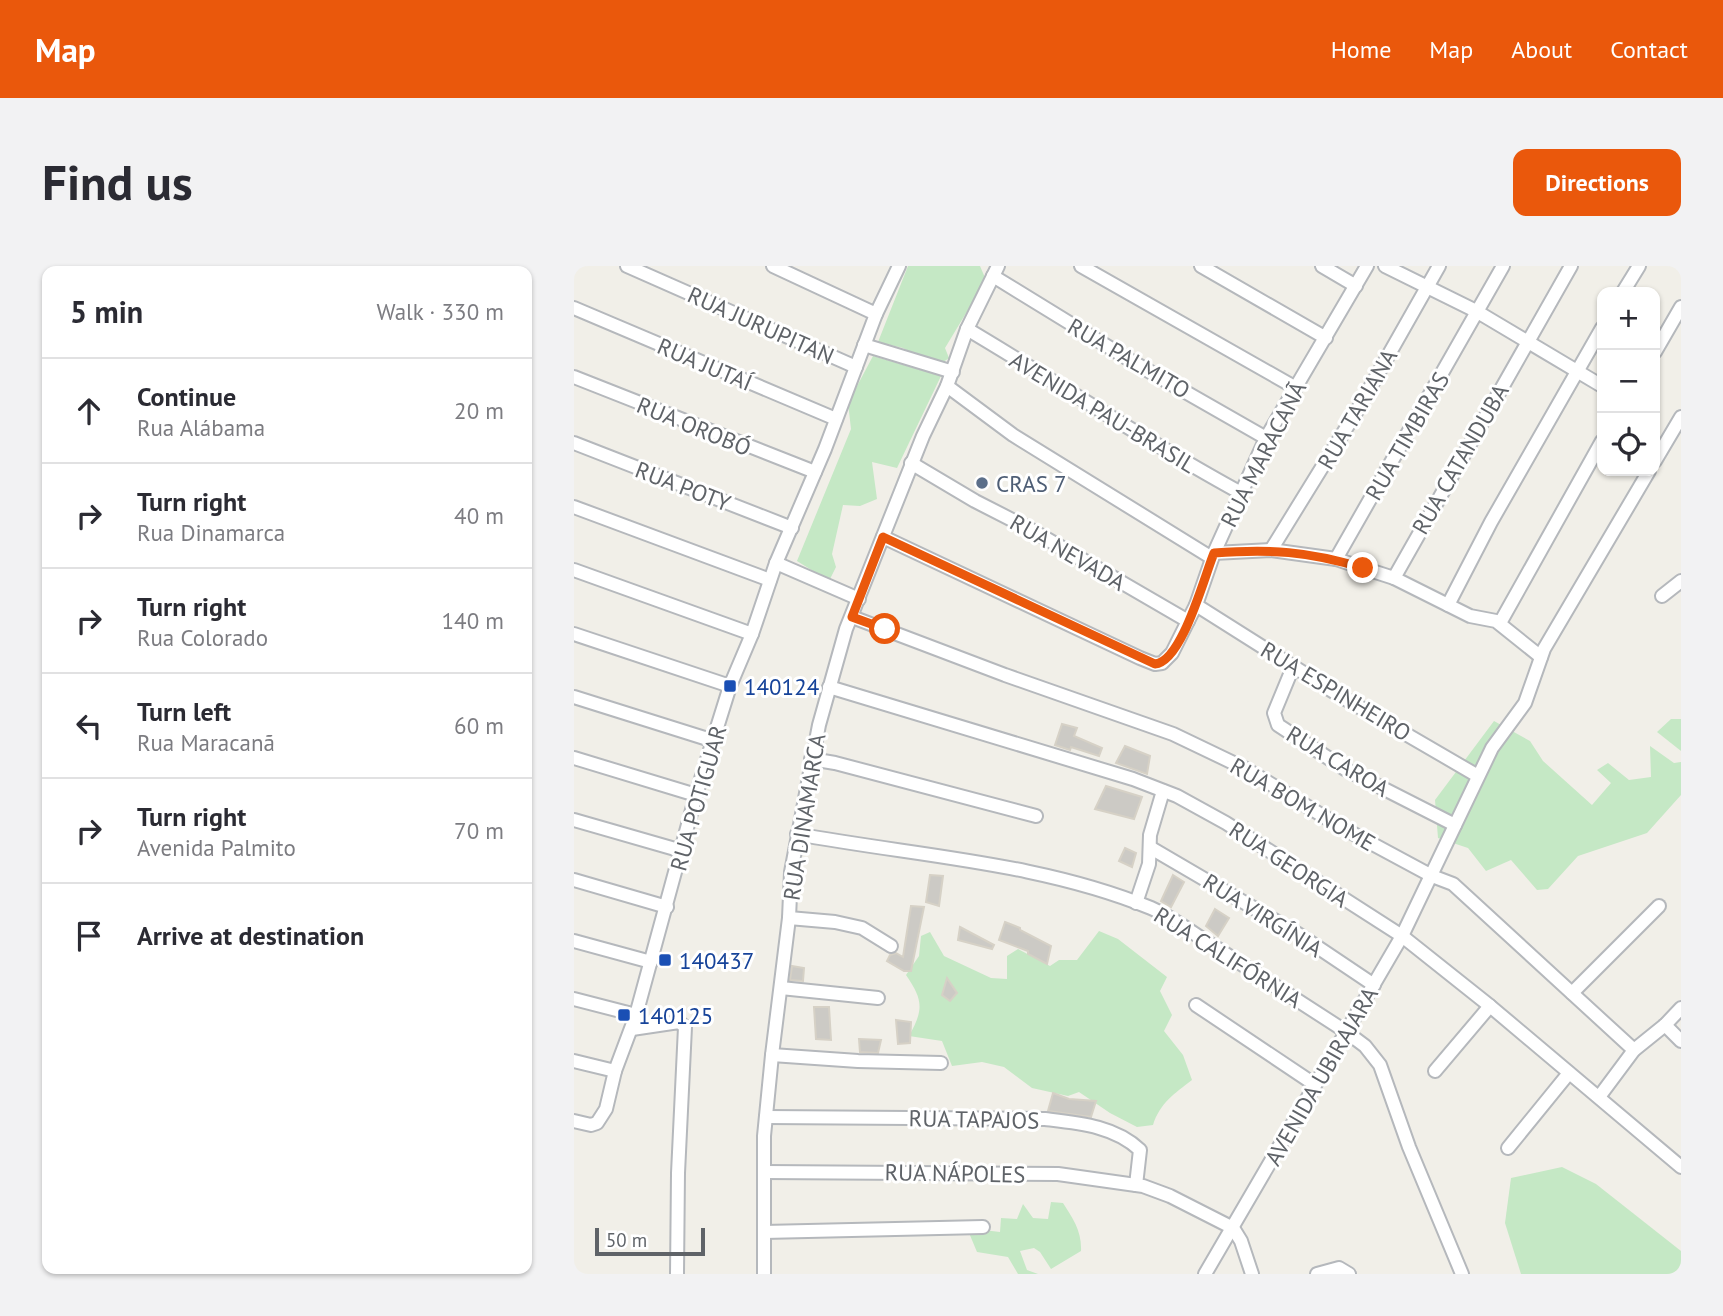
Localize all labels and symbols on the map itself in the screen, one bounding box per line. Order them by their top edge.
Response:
street label: RUA JURUPITAN [683,280,839,370]
street label: RUA PALMITO [1063,311,1195,405]
street label: RUA JUTAÍ [653,331,757,397]
street label: RUA TARIANA [1311,343,1403,474]
street label: AVENIDA PAU-BRASIL [1005,345,1201,479]
street label: RUA TIMBIRAS [1359,367,1455,505]
street label: RUA MARACANÃ [1214,376,1312,532]
street label: RUA CATANDUBA [1405,378,1515,539]
street label: RUA OROBÓ [633,390,755,462]
street label: RUA POTY [631,455,735,517]
place label: CRAS 7 [996,469,1067,498]
marker: CRAS 7 [974,475,990,491]
street label: RUA NEVADA [1005,507,1131,597]
route end [1347,552,1378,583]
route start [869,613,900,644]
street label: RUA ESPINHEIRO [1256,635,1416,747]
place label: 140124 [744,672,820,701]
marker: 140124 [722,678,738,694]
street label: RUA CAROA [1281,719,1395,803]
street label: RUA POTIGUAR [663,722,733,874]
street label: RUA DINAMARCA [777,731,832,902]
street label: RUA BOM NOME [1225,751,1381,857]
street label: RUA GEORGIA [1224,815,1355,914]
street label: RUA VIRGÍNIA [1198,867,1329,963]
street label: RUA CALIFÓRNIA [1149,900,1308,1014]
place label: 140437 [679,946,754,975]
marker: 140437 [657,952,673,968]
street label: AVENIDA UBIRAJARA [1258,981,1384,1170]
place label: 140125 [638,1001,713,1030]
marker: 140125 [616,1007,632,1023]
street label: RUA TAPAJOS [908,1103,1040,1135]
street label: RUA NÁPOLES [884,1157,1026,1189]
scale bar [595,1225,705,1257]

